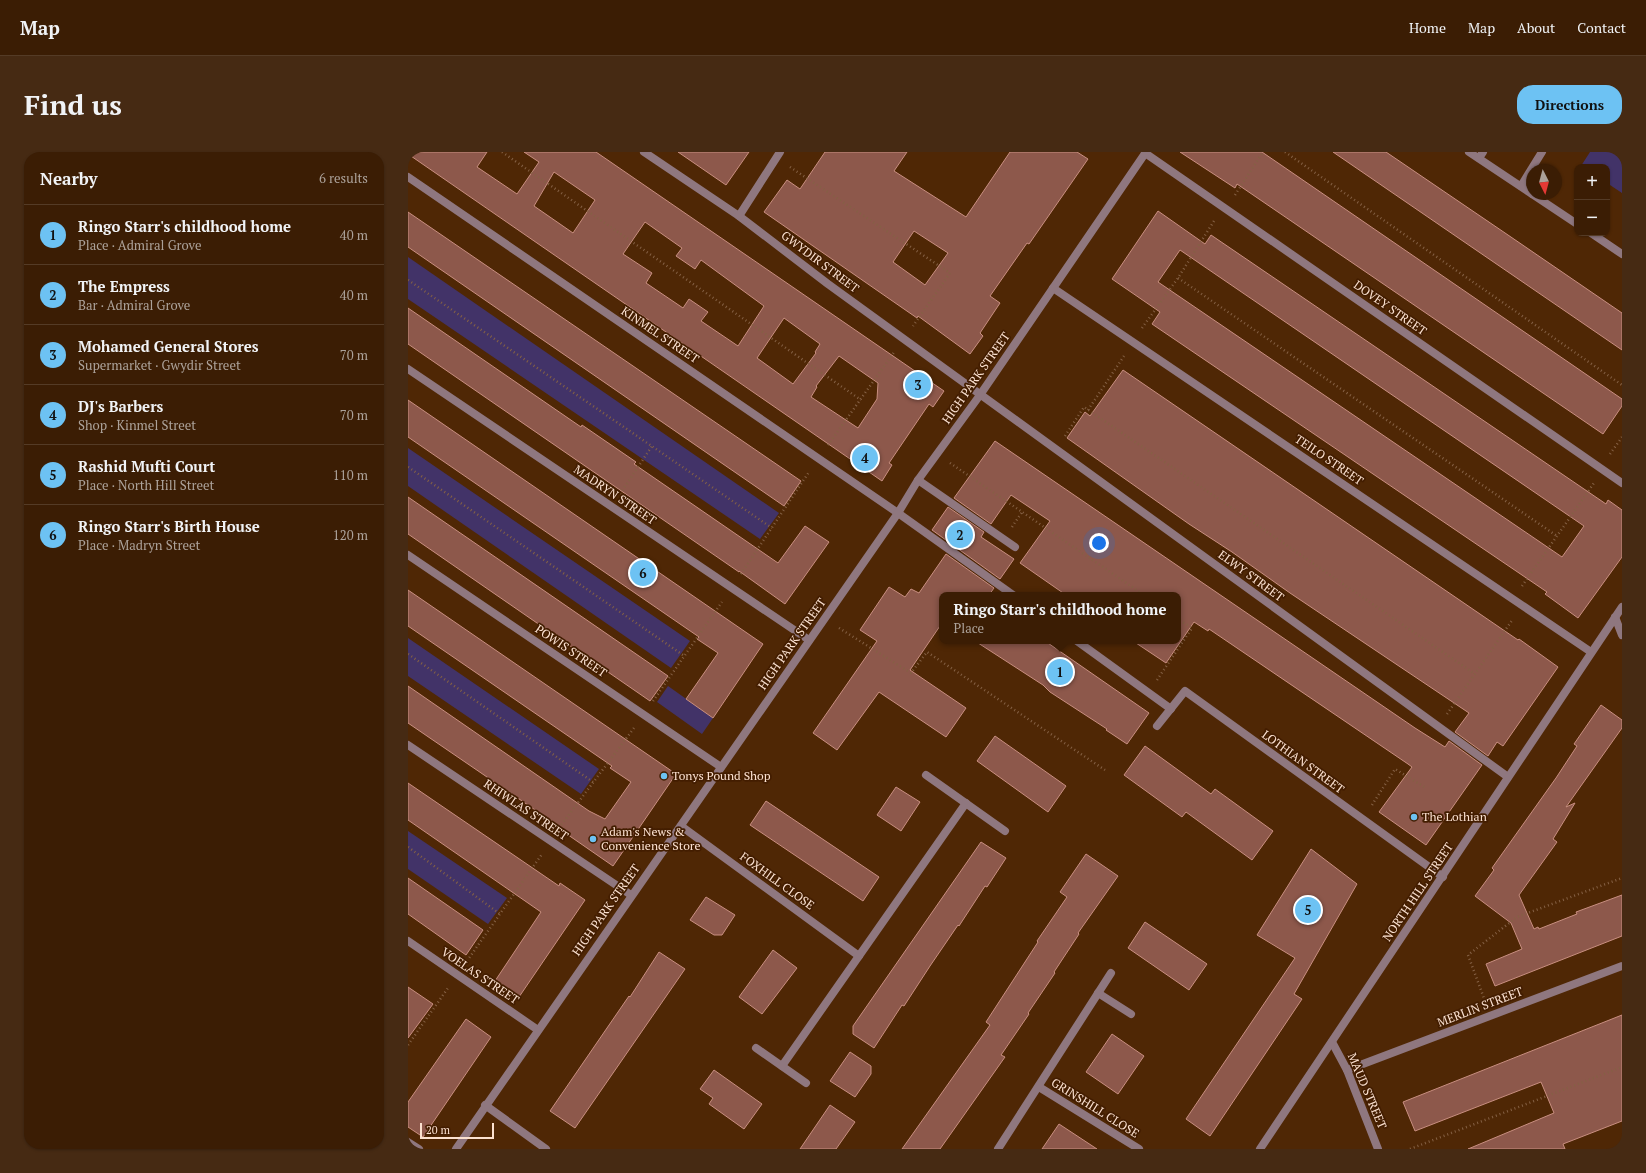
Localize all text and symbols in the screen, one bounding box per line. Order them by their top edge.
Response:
text: Map [20,15,60,40]
text: Home [1409,18,1446,37]
text: Map [1468,18,1495,37]
text: About [1517,18,1555,37]
text: Contact [1577,18,1626,37]
button: Directions [1517,85,1622,124]
text: Find us [24,86,122,123]
north arrow [1526,164,1562,200]
map controls [1574,164,1610,236]
button: + [1574,164,1610,200]
text: Nearby [40,167,98,190]
text: 6 results [319,169,368,187]
button: − [1574,200,1610,236]
text: Ringo Starr's childhood home [78,216,291,236]
text: 1 [49,226,57,244]
text: 40 m [340,226,368,244]
street label: GWYDIR STREET [779,228,863,296]
text: Place · Admiral Grove [78,236,201,254]
text: The Empress [78,276,170,296]
street label: DOVEY STREET [1351,277,1430,339]
text: 2 [49,286,57,304]
text: 40 m [340,286,368,304]
text: Bar · Admiral Grove [78,296,190,314]
street label: KINMEL STREET [619,303,702,366]
street label: HIGH PARK STREET [938,328,1013,426]
text: Mohamed General Stores [78,336,259,356]
text: 3 [49,346,57,364]
text: 70 m [340,346,368,364]
text: Supermarket · Gwydir Street [78,356,241,374]
pin: 3 [905,370,931,400]
text: DJ's Barbers [78,396,163,416]
text: 4 [49,406,57,424]
text: 70 m [340,406,368,424]
text: Shop · Kinmel Street [78,416,196,434]
street label: TEILO STREET [1292,431,1367,488]
pin: 4 [852,443,878,473]
text: Rashid Mufti Court [78,456,215,476]
street label: MADRYN STREET [571,461,660,528]
text: 5 [49,466,57,484]
text: 110 m [333,466,368,484]
text: Place · North Hill Street [78,476,214,494]
text: Ringo Starr's Birth House [78,516,260,536]
pin: 2 [947,520,973,550]
text: 6 [49,526,57,544]
text: 120 m [333,526,368,544]
your location [1089,533,1109,553]
text: Place · Madryn Street [78,536,200,554]
street label: ELWY STREET [1216,547,1288,605]
pin: 6 [630,558,656,588]
popup [939,592,1181,644]
street label: HIGH PARK STREET [754,594,829,692]
text: Ringo Starr's childhood home [953,599,1167,619]
text: Place [953,619,984,637]
street label: POWIS STREET [533,621,610,680]
pin: 1 [1047,657,1073,687]
street label: LOTHIAN STREET [1259,727,1348,797]
place label: Tonys Pound Shop [672,768,771,783]
marker: Tonys Pound Shop [659,771,669,781]
street label: RHIWLAS STREET [481,776,572,844]
place label: The Lothian [1422,809,1487,824]
marker: The Lothian [1409,812,1419,822]
place label: Adam's News & Convenience Store [601,824,701,853]
marker: Adam's News & Convenience Store [588,834,598,844]
street label: NORTH HILL STREET [1379,839,1456,944]
street label: FOXHILL CLOSE [737,849,817,913]
street label: HIGH PARK STREET [568,860,643,958]
pin: 5 [1295,895,1321,925]
street label: VOELAS STREET [439,944,523,1007]
street label: MERLIN STREET [1435,983,1525,1030]
street label: MAUD STREET [1345,1051,1390,1132]
street label: GRINSHILL CLOSE [1049,1075,1142,1141]
scale bar [420,1121,494,1140]
text: 20 m [426,1123,450,1137]

